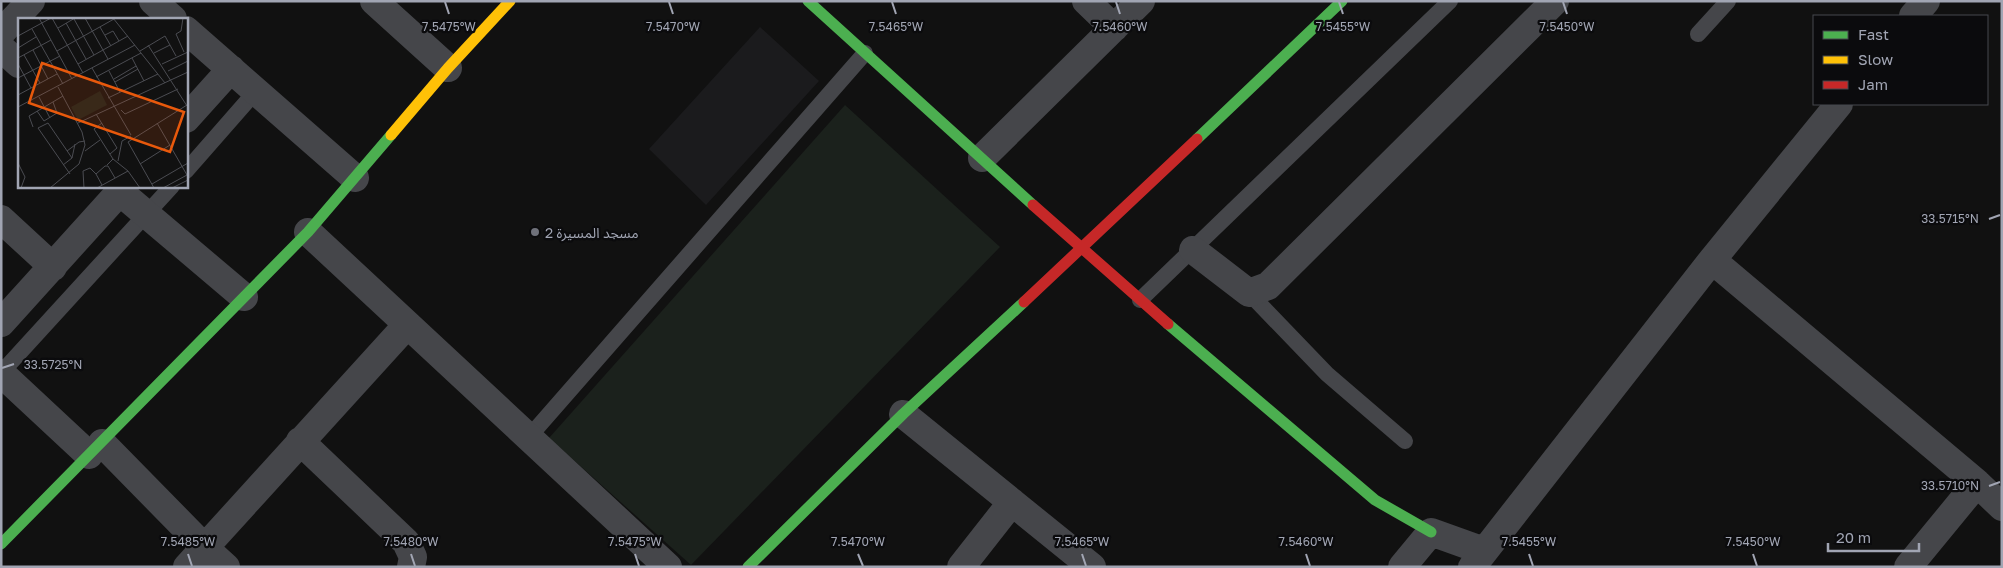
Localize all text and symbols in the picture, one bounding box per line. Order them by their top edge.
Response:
legend [1813,15,1988,105]
inset map [18,18,188,188]
text: 7.5475°W [422,19,476,34]
text: 7.5470°W [646,19,701,34]
text: 7.5465°W [869,19,924,34]
text: 7.5460°W [1092,19,1148,34]
text: 7.5455°W [1316,19,1371,34]
text: 7.5450°W [1540,19,1595,34]
text: Fast [1858,25,1889,43]
text: Slow [1858,50,1893,68]
text: Jam [1858,75,1888,93]
text: 33.5715°N [1921,211,1979,226]
place label: مسجد المسيرة 2 [545,224,639,242]
marker: مسجد المسيرة 2 [529,226,541,238]
text: 33.5725°N [24,357,82,372]
text: 33.5710°N [1921,478,1979,493]
scale bar [1828,520,1919,552]
text: 20 m [1836,528,1871,546]
text: 7.5485°W [161,534,216,549]
text: 7.5480°W [383,534,439,549]
text: 7.5475°W [608,534,662,549]
text: 7.5470°W [831,534,886,549]
text: 7.5465°W [1055,534,1110,549]
text: 7.5460°W [1278,534,1334,549]
text: 7.5455°W [1502,534,1557,549]
text: 7.5450°W [1726,534,1781,549]

